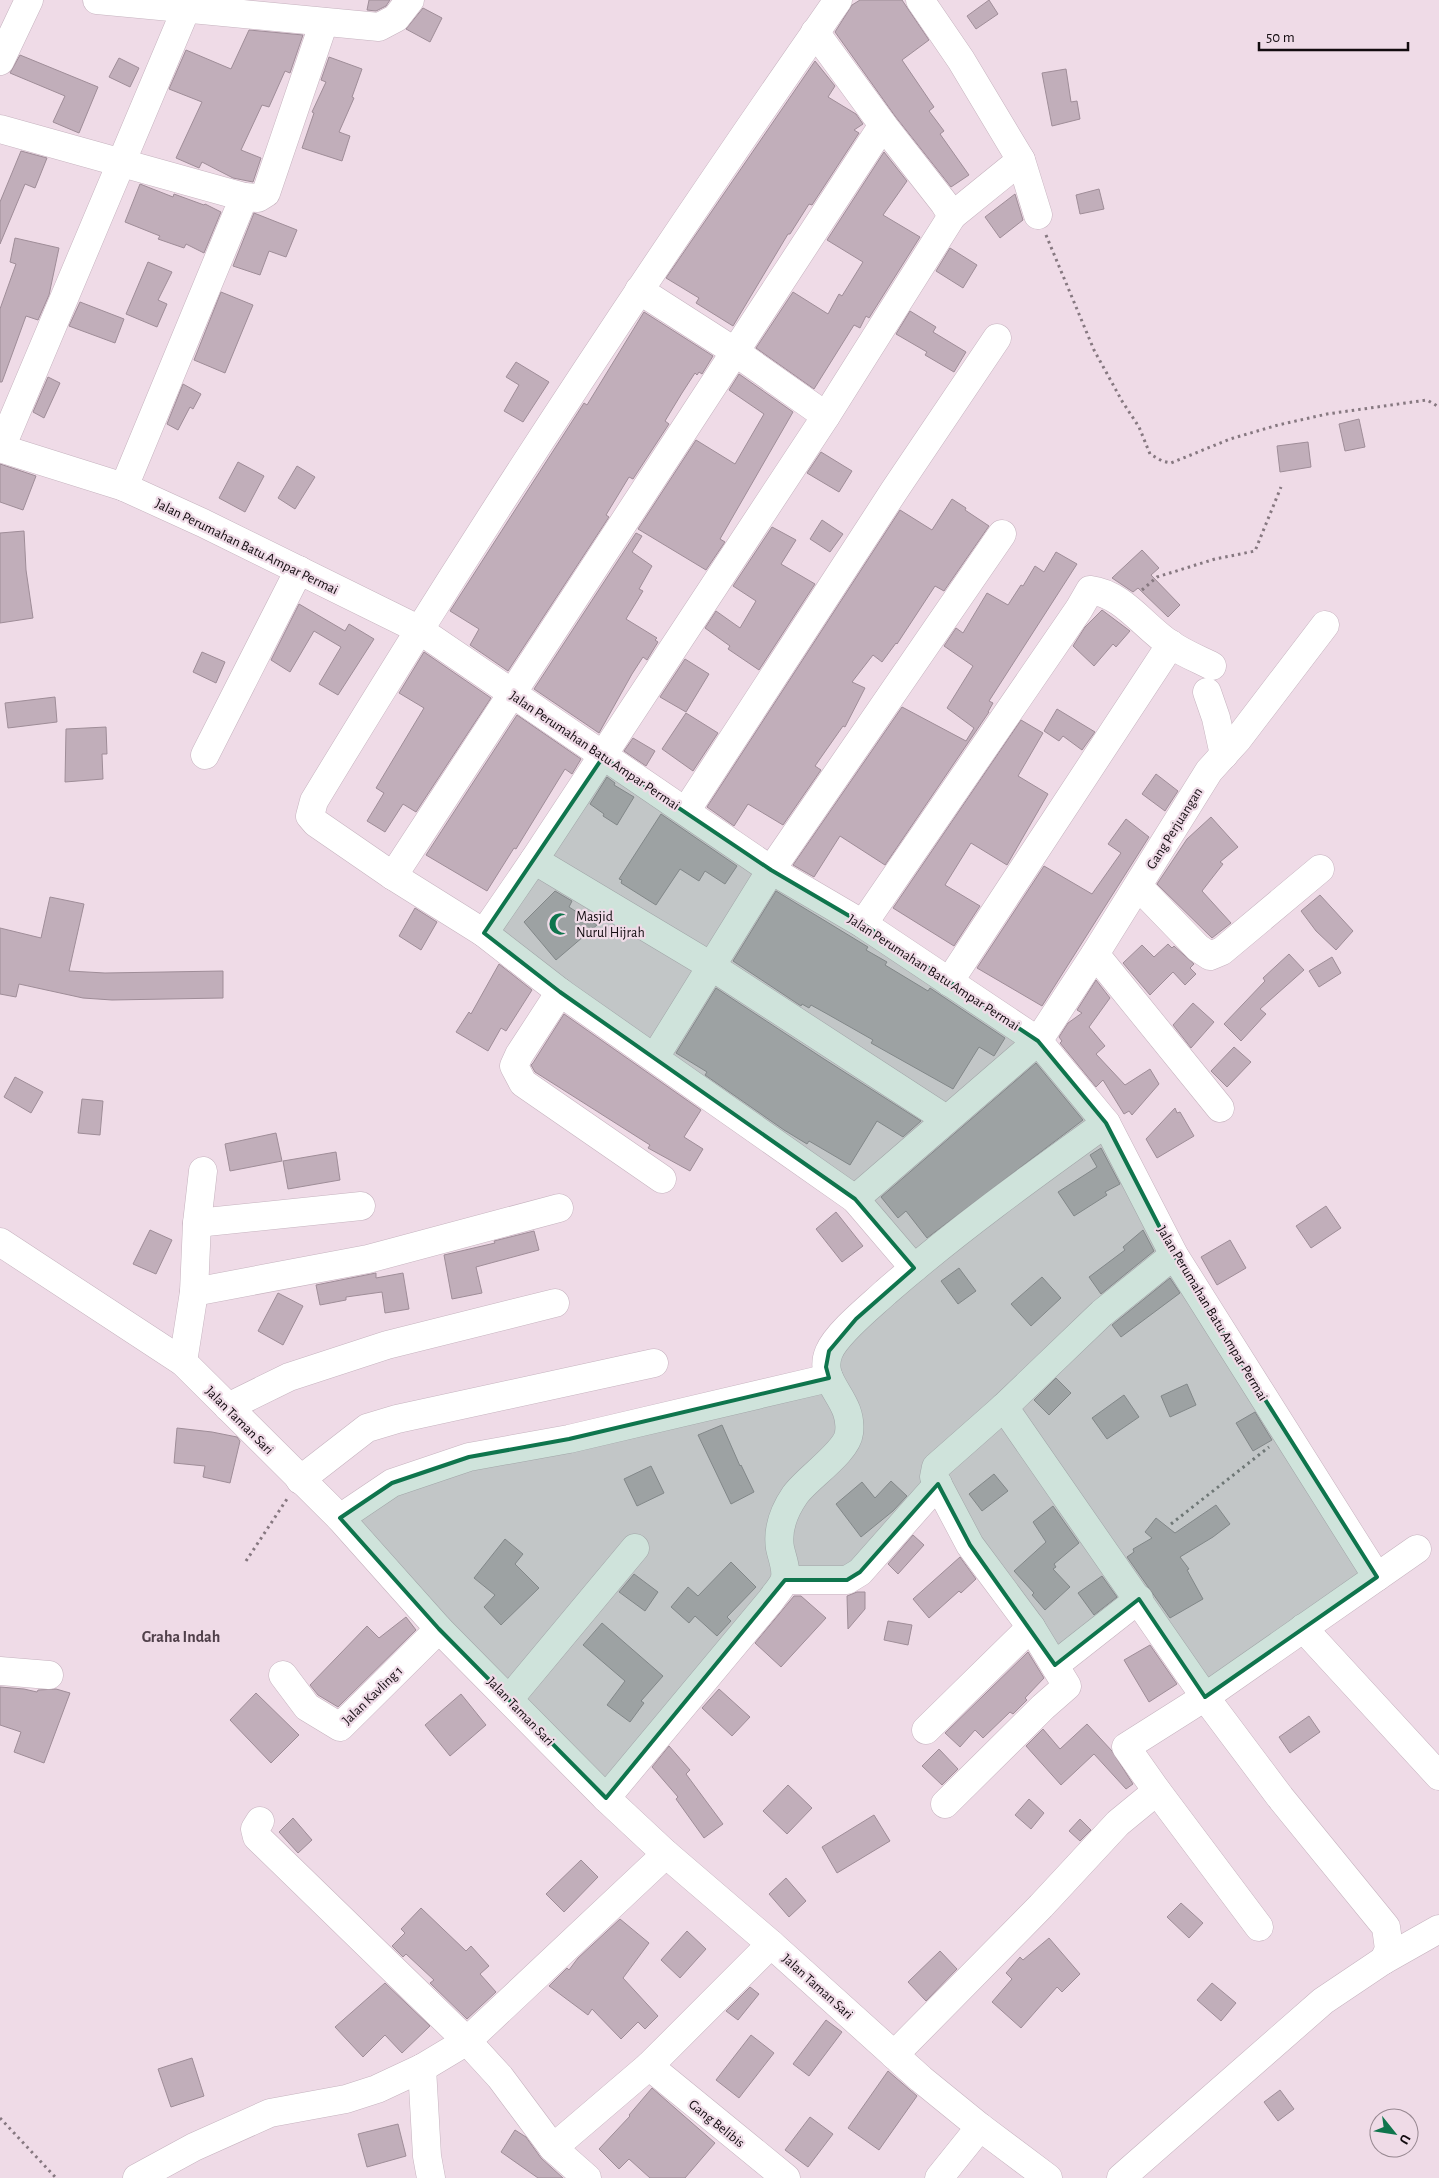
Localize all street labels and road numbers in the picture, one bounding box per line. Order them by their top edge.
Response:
street label: Jalan Perumahan Batu Ampar Permai [153,496,340,597]
street label: Jalan Perumahan Batu Ampar Permai [507,689,682,813]
street label: Gang Perjuangan [1144,785,1205,872]
street label: Jalan Perumahan Batu Ampar Permai [845,912,1022,1034]
street label: Jalan Perumahan Batu Ampar Permai [1154,1224,1270,1403]
street label: Jalan Taman Sari [203,1384,276,1457]
street label: Jalan Kavling 1 [340,1664,405,1728]
street label: Jalan Taman Sari [484,1675,556,1749]
street label: Jalan Taman Sari [779,1952,855,2022]
street label: Gang Belibis [686,2097,747,2150]

